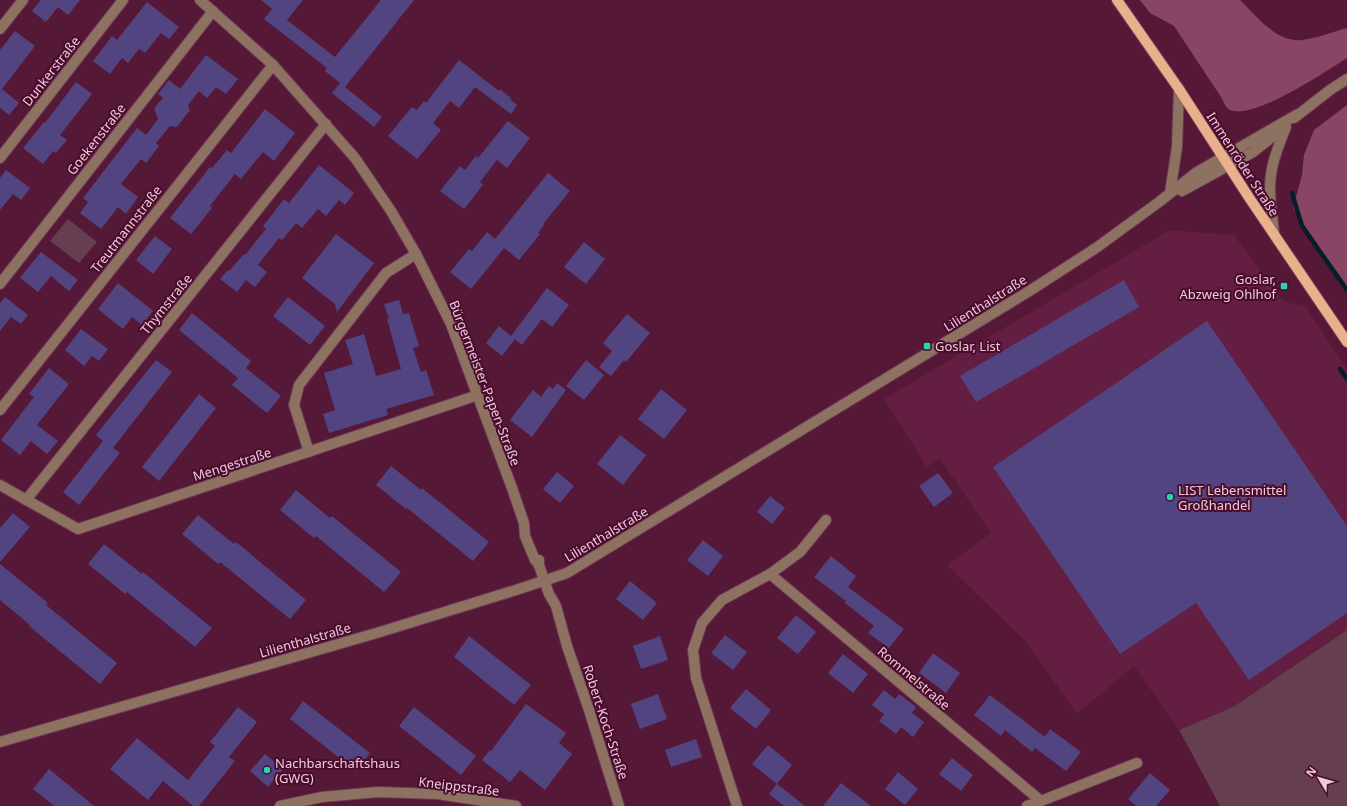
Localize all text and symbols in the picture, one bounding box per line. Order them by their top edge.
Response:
street label: Dunkerstraße [18,32,84,110]
street label: Goekenstraße [62,100,130,178]
street label: Immenröder Straße [1203,108,1283,220]
street label: Treutmannstraße [86,182,166,276]
street label: Thymstraße [136,270,196,338]
street label: Lilienthalstraße [940,270,1030,336]
place label: Goslar, Abzweig Ohlhof [1180,270,1278,303]
marker: Goslar, Abzweig Ohlhof [1279,281,1289,291]
street label: Bürgermeister-Papen-Straße [445,298,525,468]
place label: Goslar, List [935,337,1001,355]
marker: Goslar, List [922,341,932,351]
street label: Mengestraße [191,443,273,485]
place label: LIST Lebensmittel Großhandel [1178,481,1286,514]
marker: LIST Lebensmittel Großhandel [1165,492,1175,502]
street label: Lilienthalstraße [561,502,651,566]
street label: Lilienthalstraße [257,618,353,662]
street label: Rommelstraße [874,642,954,714]
street label: Robert-Koch-Straße [579,662,633,782]
place label: Nachbarschaftshaus (GWG) [275,754,400,787]
north arrow [1299,758,1339,798]
text: N [1302,763,1319,780]
marker: Nachbarschaftshaus (GWG) [262,765,272,775]
street label: Kneippstraße [417,772,501,800]

